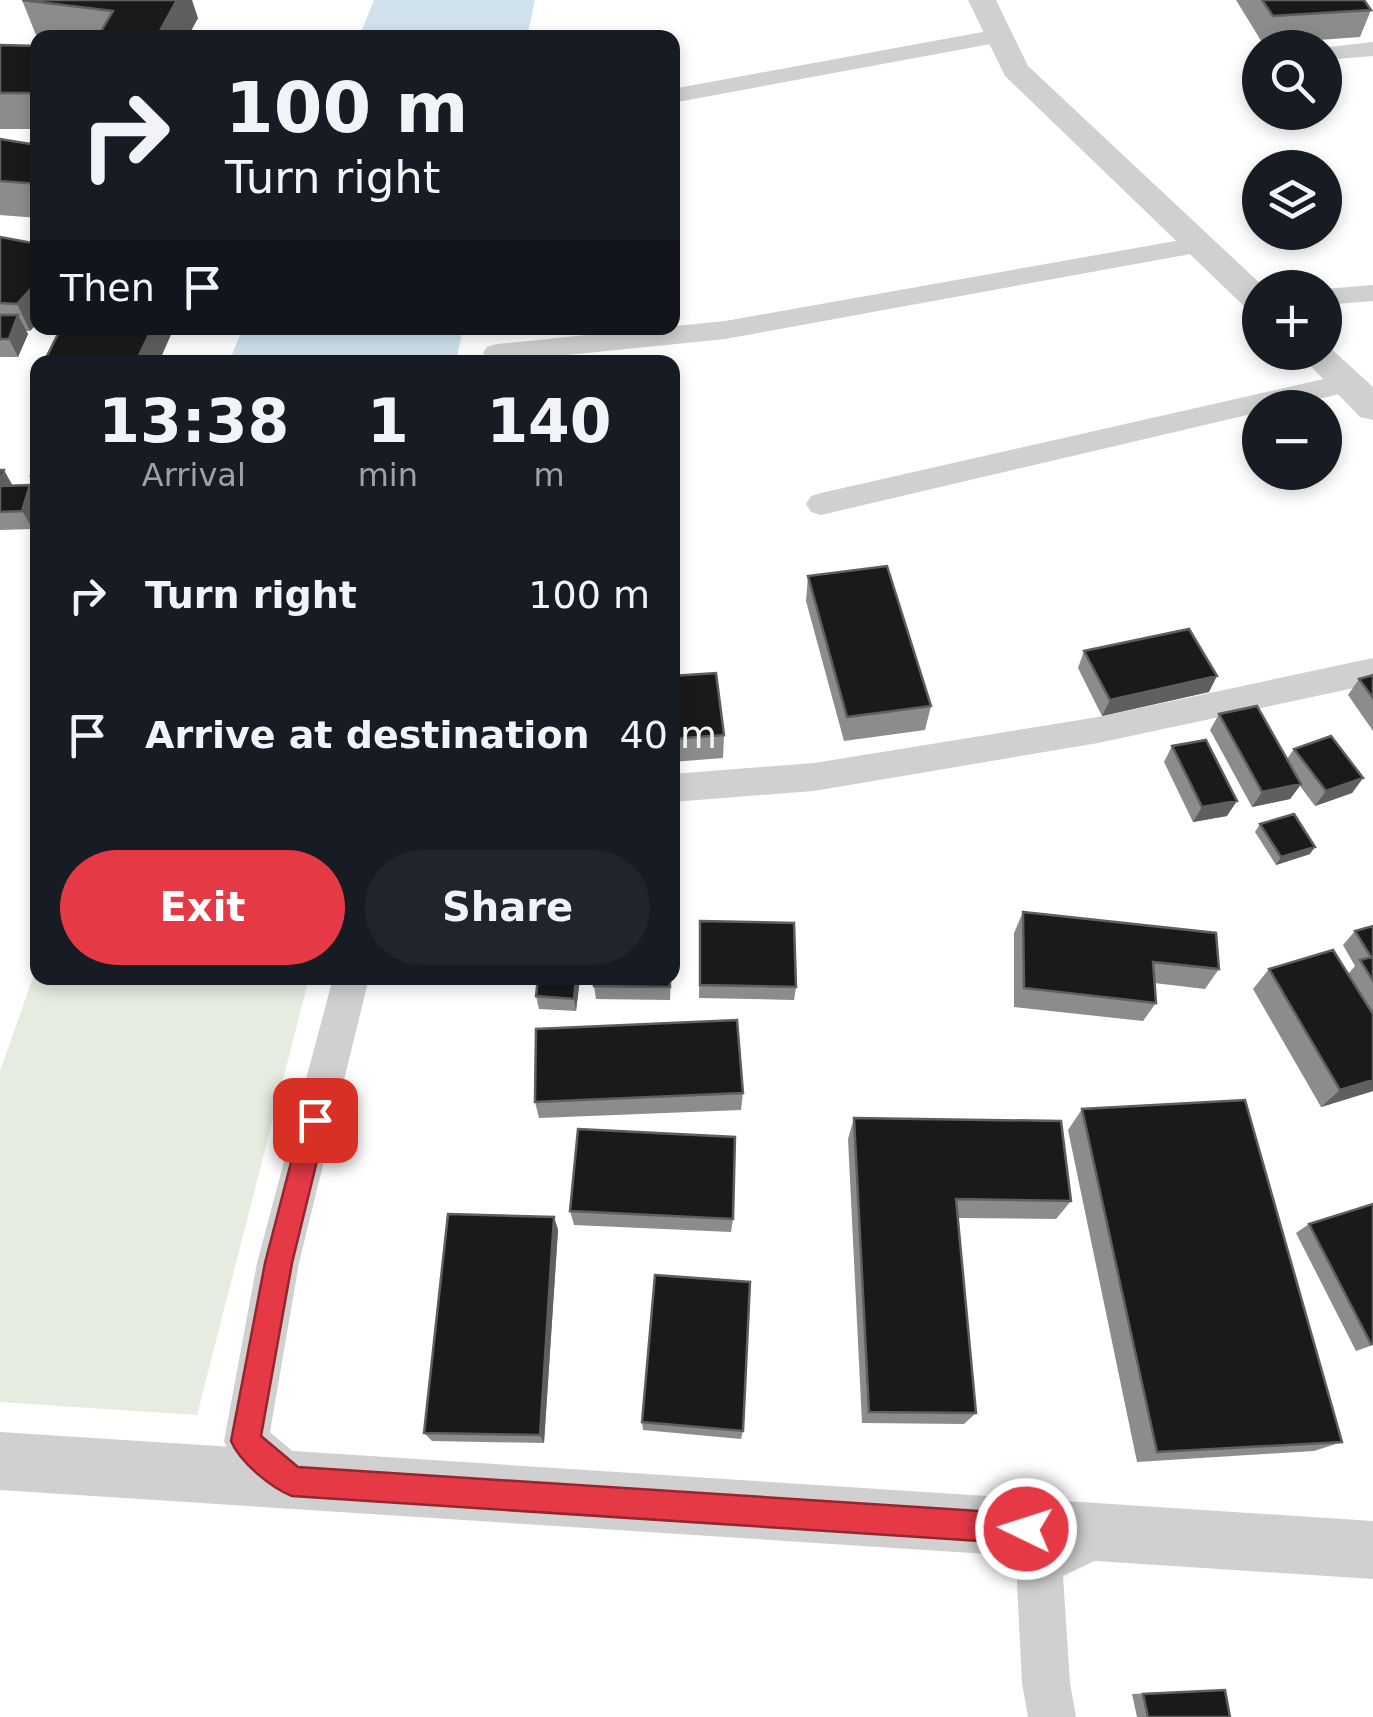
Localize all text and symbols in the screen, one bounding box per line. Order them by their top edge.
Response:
map controls [1242,30,1342,490]
button: search [1242,30,1342,130]
text: 100 m [225,67,468,149]
icon: right [60,70,190,200]
button: layers [1242,150,1342,250]
text: Turn right [225,151,440,204]
icon: arrive [175,260,230,315]
text: Then [60,266,155,310]
button: + [1242,270,1342,370]
text: 13:38 [98,386,289,456]
text: 1 [367,386,409,456]
text: 140 [486,386,612,456]
button: − [1242,390,1342,490]
text: Arrival [142,456,246,494]
text: min [358,456,418,494]
text: m [533,456,565,494]
icon: right [60,568,115,623]
text: Turn right [145,573,357,617]
text: 100 m [528,573,650,617]
icon: arrive [60,708,115,763]
text: Arrive at destination [145,713,590,757]
text: 40 m [620,713,717,757]
button: Exit [60,850,345,965]
button: Share [365,850,650,965]
pin [273,1078,358,1163]
icon: arrive [288,1093,343,1148]
position arrow [974,1477,1078,1581]

